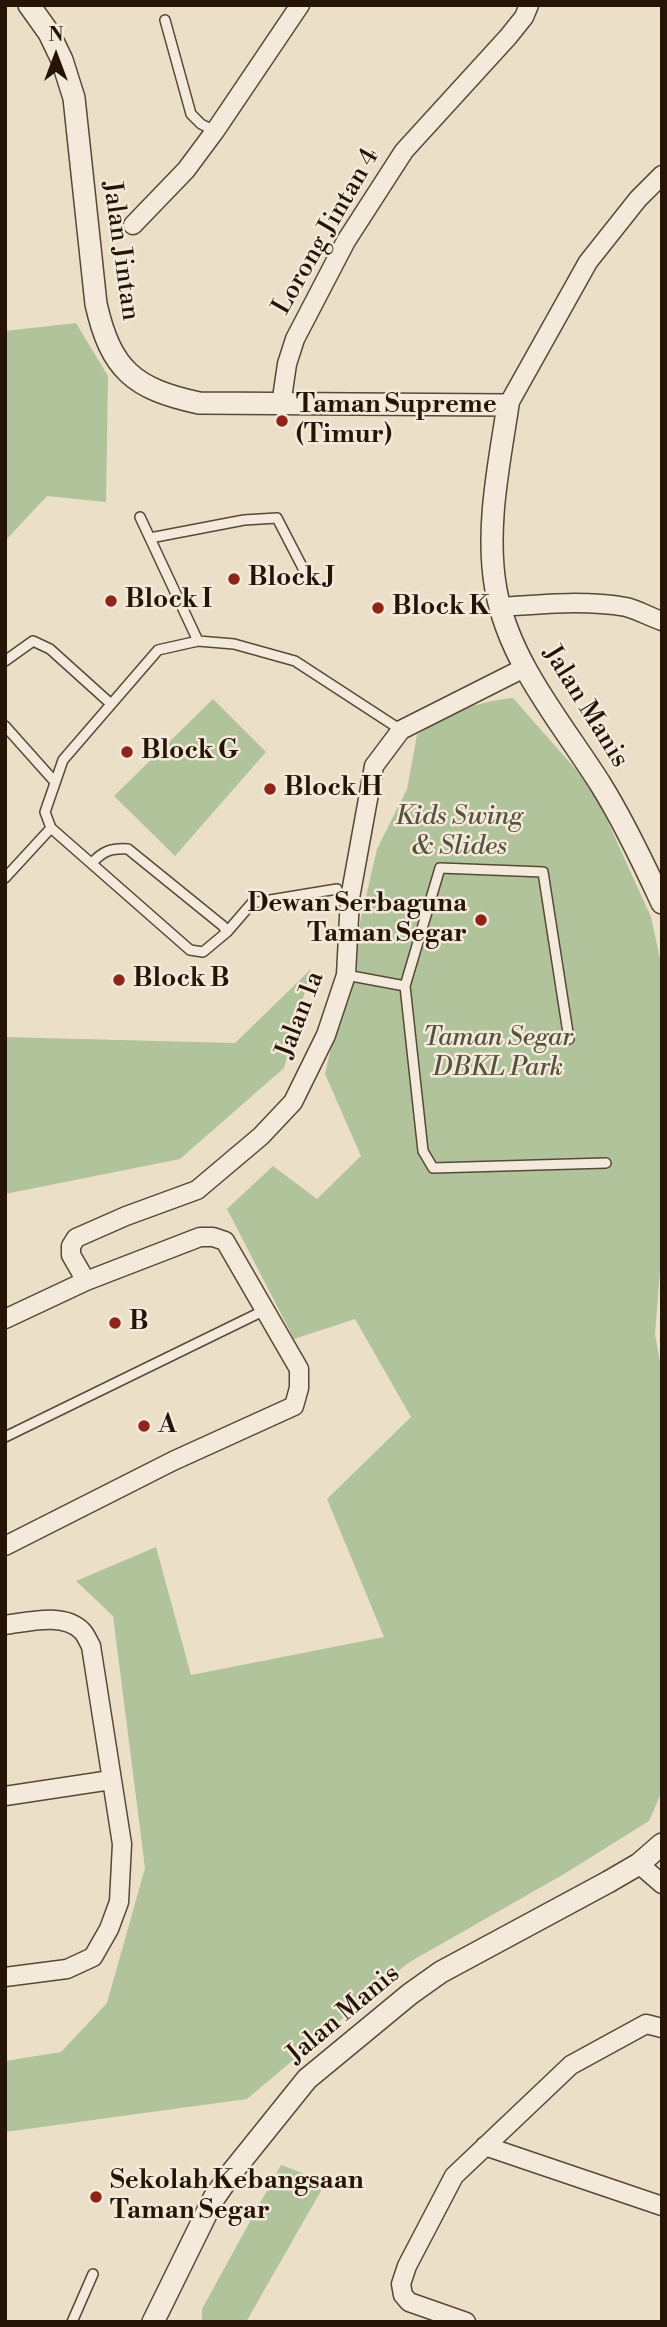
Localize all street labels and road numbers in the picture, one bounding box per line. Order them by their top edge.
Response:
street label: Lorong Jintan 4 [267,143,387,321]
street label: Jalan Jintan [95,179,145,323]
street label: Jalan Manis [535,640,635,774]
street label: Jalan 1a [270,967,332,1063]
street label: Jalan Manis [281,1959,407,2071]

